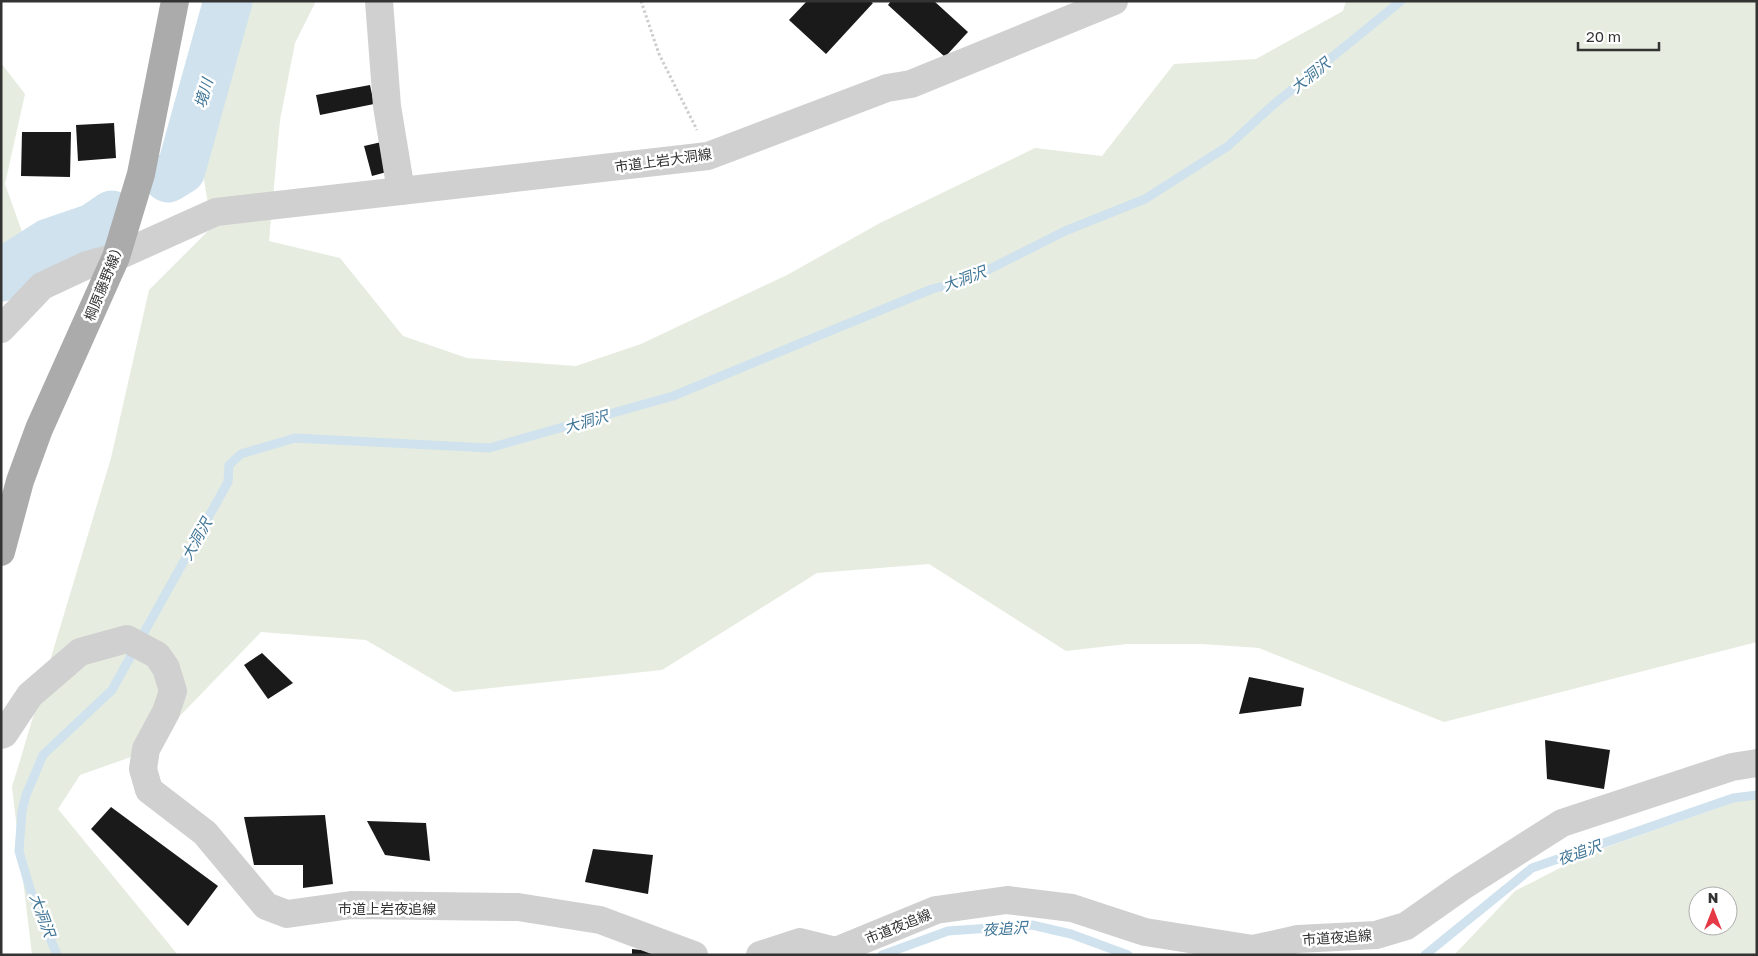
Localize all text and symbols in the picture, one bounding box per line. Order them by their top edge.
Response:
scale bar [1578,20,1659,52]
text: 20 m [1586,27,1621,45]
water label: 大洞沢 [1287,53,1335,96]
water label: 境川 [190,74,216,110]
street label: 市道上岩大洞線 [613,145,713,175]
street label: 棡原藤野線） [80,239,128,323]
water label: 大洞沢 [940,261,990,294]
water label: 大洞沢 [562,406,612,436]
water label: 大洞沢 [177,513,216,563]
water label: 夜追沢 [1555,836,1605,868]
north arrow [1688,886,1738,936]
text: N [1708,889,1718,906]
water label: 大洞沢 [27,891,60,941]
street label: 市道上岩夜追線 [338,900,436,917]
street label: 市道夜追線 [862,905,934,947]
water label: 夜追沢 [982,918,1030,938]
street label: 市道夜追線 [1301,926,1373,948]

